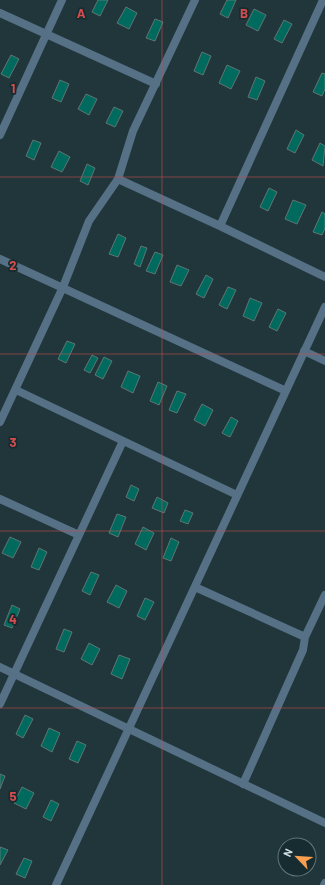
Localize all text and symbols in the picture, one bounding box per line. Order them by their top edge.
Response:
text: A [77,5,86,21]
text: B [240,5,248,21]
text: 1 [11,80,15,96]
text: 2 [9,257,17,273]
text: 3 [9,434,17,450]
text: 4 [9,611,17,627]
text: 5 [9,788,17,804]
north arrow [277,837,317,877]
text: N [280,846,295,859]

